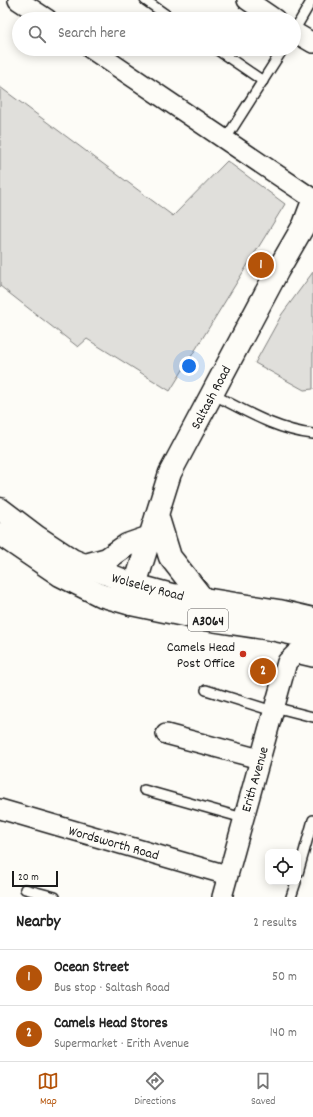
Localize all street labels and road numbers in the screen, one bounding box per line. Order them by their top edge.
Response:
street label: Saltash Road [187,363,237,433]
street label: Wolseley Road [109,569,186,607]
road number: A3064 [188,609,228,631]
street label: Erith Avenue [237,744,275,815]
street label: Wordsworth Road [66,821,161,866]

